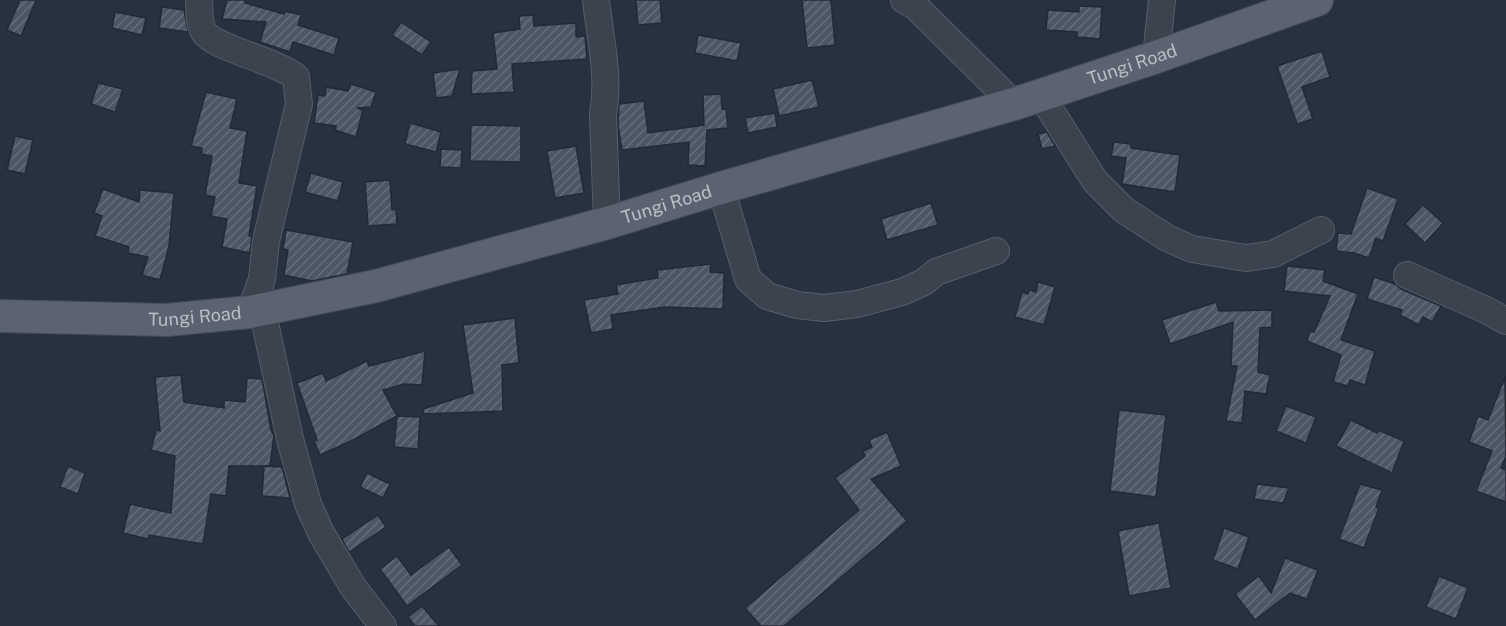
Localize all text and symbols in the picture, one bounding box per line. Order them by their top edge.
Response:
street label: Tungi Road [1084,39,1180,89]
street label: Tungi Road [619,180,714,228]
street label: Tungi Road [148,302,242,330]

